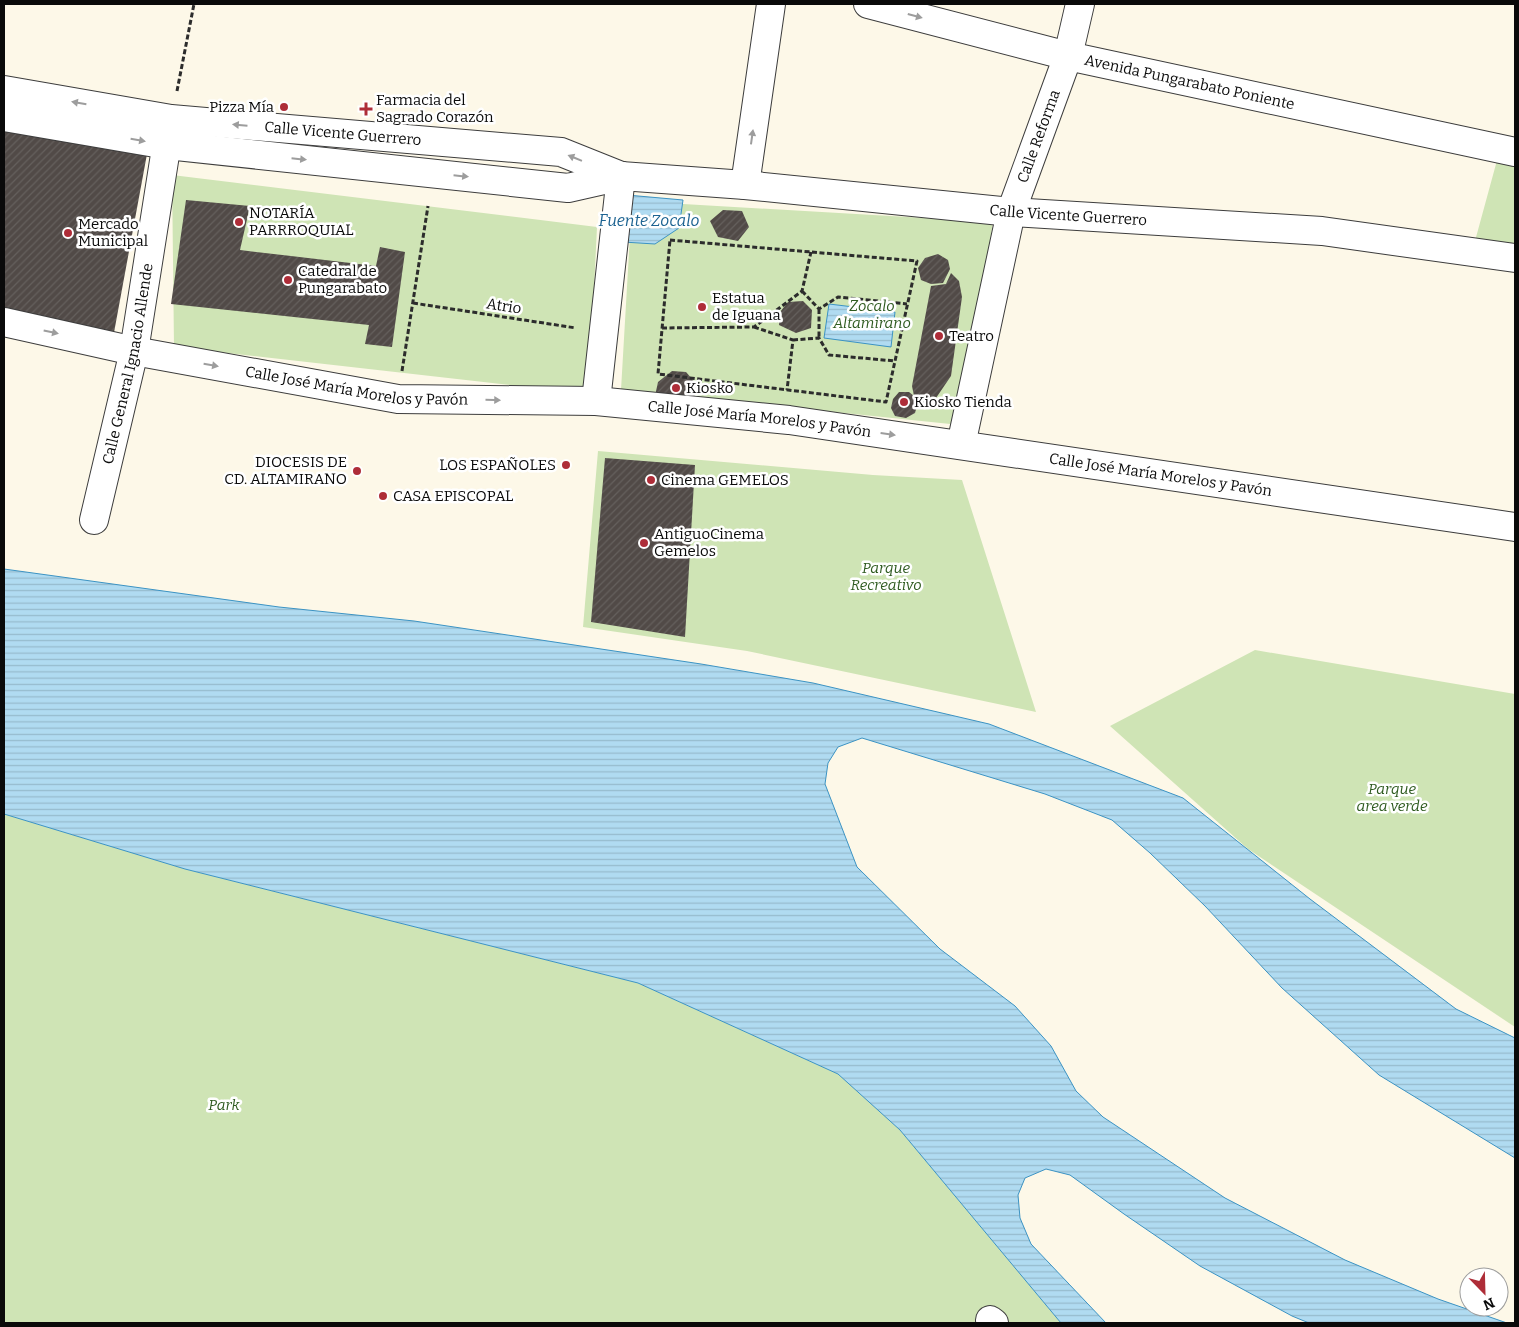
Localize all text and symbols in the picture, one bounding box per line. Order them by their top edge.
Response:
one-way arrow [907,12,922,20]
street label: Avenida Pungarabato Poniente [1083,51,1296,113]
street label: Calle Reforma [1013,87,1064,185]
place label: Farmacia del Sagrado Corazón [376,91,494,126]
one-way arrow [71,98,87,106]
place label: Pizza Mía [209,98,274,116]
marker: Pizza Mía [278,101,290,113]
marker: Farmacia del Sagrado Corazón [360,103,372,115]
street label: Calle Vicente Guerrero [264,118,422,149]
one-way arrow [232,121,248,129]
one-way arrow [748,128,756,144]
one-way arrow [130,137,146,145]
one-way arrow [568,154,583,162]
one-way arrow [292,155,308,163]
one-way arrow [453,173,469,181]
street label: Calle Vicente Guerrero [989,201,1147,229]
place label: NOTARÍA PARRROQUIAL [249,204,354,239]
water label: Fuente Zocalo [599,211,700,230]
place label: Mercado Municipal [78,215,148,250]
marker: NOTARÍA PARRROQUIAL [233,216,245,228]
marker: Mercado Municipal [62,227,74,239]
street label: Calle General Ignacio Allende [99,262,157,466]
place label: Catedral de Pungarabato [298,262,387,297]
marker: Catedral de Pungarabato [282,274,294,286]
place label: Estatua de Iguana [712,289,781,324]
street label: Atrio [485,294,523,318]
park label: Zocalo Altamirano [832,297,911,332]
marker: Estatua de Iguana [696,301,708,313]
place label: Teatro [949,327,994,345]
one-way arrow [44,328,59,336]
marker: Teatro [933,330,945,342]
one-way arrow [203,361,219,369]
street label: Calle José María Morelos y Pavón [244,362,469,409]
place label: Kiosko [686,379,733,397]
marker: Kiosko [670,382,682,394]
place label: Kiosko Tienda [914,393,1012,411]
one-way arrow [485,396,501,404]
marker: Kiosko Tienda [898,396,910,408]
street label: Calle José María Morelos y Pavón [647,397,873,441]
one-way arrow [880,430,896,438]
street label: Calle José María Morelos y Pavón [1048,449,1274,500]
place label: DIOCESIS DE CD. ALTAMIRANO [224,453,347,488]
place label: LOS ESPAÑOLES [439,456,556,474]
marker: LOS ESPAÑOLES [560,459,572,471]
marker: DIOCESIS DE CD. ALTAMIRANO [351,465,363,477]
place label: Cinema GEMELOS [661,471,789,489]
marker: Cinema GEMELOS [645,474,657,486]
place label: CASA EPISCOPAL [393,487,513,505]
marker: CASA EPISCOPAL [377,490,389,502]
place label: AntiguoCinema Gemelos [654,525,764,560]
marker: AntiguoCinema Gemelos [638,537,650,549]
park label: Parque Recreativo [851,559,921,594]
park label: Parque area verde [1357,780,1428,815]
park label: Park [208,1096,241,1114]
north arrow [1459,1267,1509,1317]
text: N [1480,1294,1497,1314]

